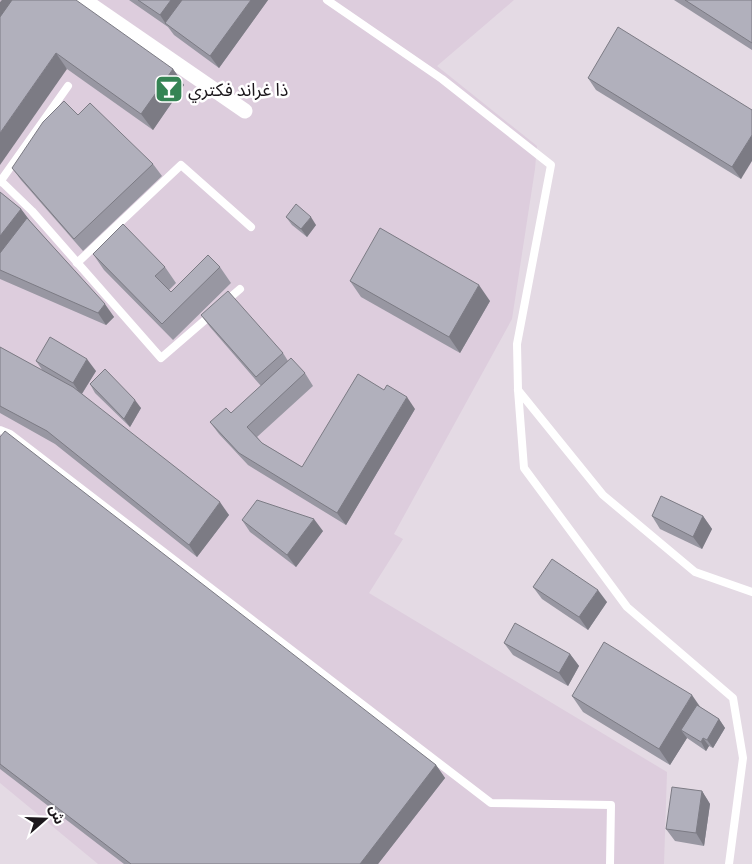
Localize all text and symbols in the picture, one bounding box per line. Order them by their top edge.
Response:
bar icon: ذا غراند فكتري [154,74,184,104]
place label: ذا غراند فكتري [188,79,288,103]
north arrow [20,794,70,844]
text: ش [46,803,68,826]

